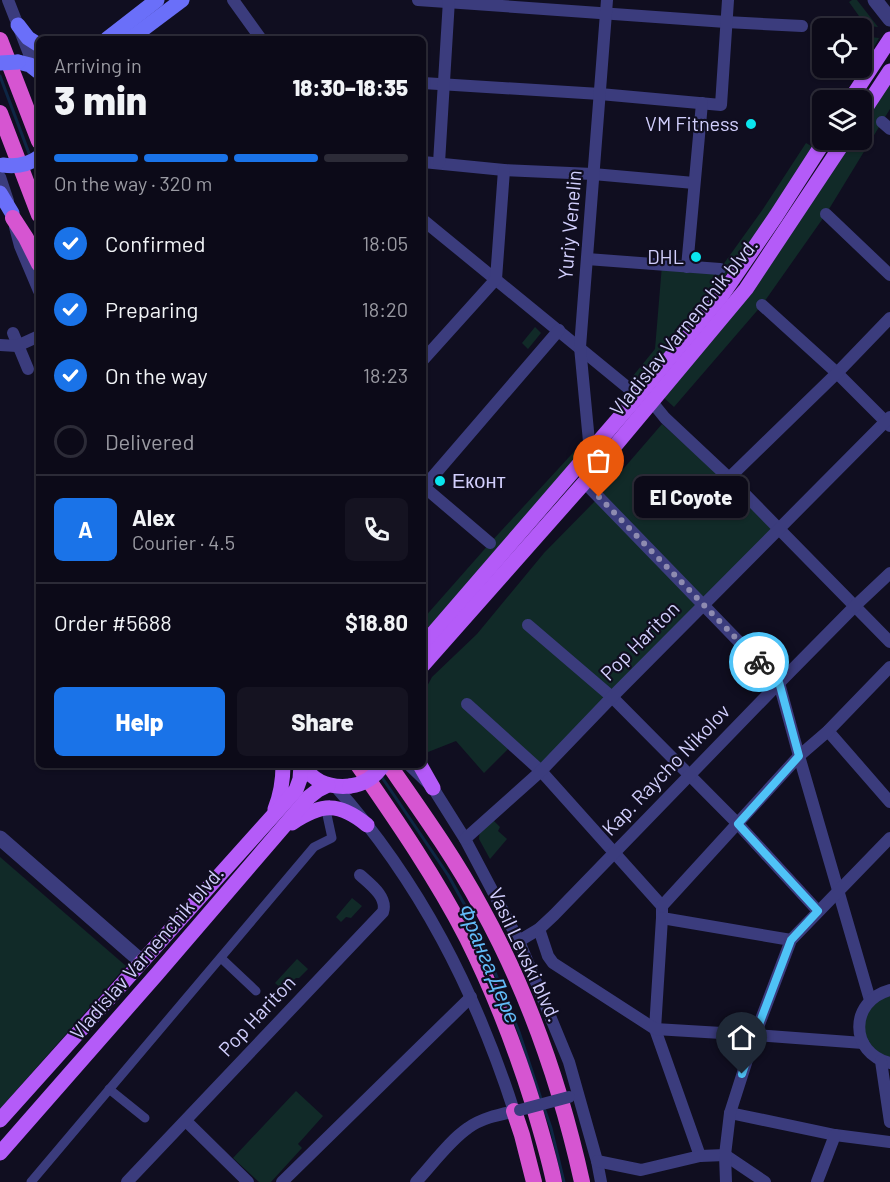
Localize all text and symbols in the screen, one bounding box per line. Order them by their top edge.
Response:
map controls [812,18,872,150]
button: locate [812,18,872,78]
text: Arriving in [54,53,142,77]
text: 18:30–18:35 [292,74,408,100]
text: 3 min [54,76,147,123]
button: layers [812,90,872,150]
place label: VM Fitness [645,111,739,135]
marker: VM Fitness [744,117,758,131]
street label: Yuriy Venelin [552,169,586,281]
text: On the way · 320 m [54,171,212,195]
icon: check [54,227,87,260]
text: Confirmed [105,230,205,256]
text: 18:05 [362,231,408,255]
street label: Vladislav Varnenchik blvd. [604,232,762,420]
place label: DHL [647,244,684,268]
marker: DHL [689,250,703,264]
icon: check [54,293,87,326]
text: Preparing [105,296,198,322]
text: 18:20 [362,297,408,321]
icon: check [54,359,87,392]
text: On the way [105,362,208,388]
text: 18:23 [363,363,408,387]
text: Delivered [105,428,194,454]
pin [573,435,624,497]
icon: bag [582,444,615,477]
place label: Еконт [452,468,506,492]
marker: Еконт [433,474,447,488]
callout: El Coyote [635,476,749,518]
text: El Coyote [650,485,732,509]
button: phone [345,498,408,561]
text: Alex [132,504,175,530]
text: A [78,516,93,542]
text: Courier · 4.5 [132,530,235,554]
street label: Pop Hariton [595,596,684,685]
text: Order #5688 [54,609,172,635]
text: $18.80 [345,609,408,635]
courier [729,632,789,692]
icon: bike [743,646,776,679]
button: Help [54,687,225,756]
button: Share [237,687,408,756]
street label: Kap. Raycho Nikolov [596,699,734,840]
street label: Vladislav Varnenchik blvd. [64,861,228,1044]
street label: Vasil Levski blvd. [484,884,567,1025]
water label: Франга Дере [454,900,527,1027]
street label: Pop Hariton [213,970,300,1061]
pin [716,1012,767,1074]
icon: home [725,1021,758,1054]

